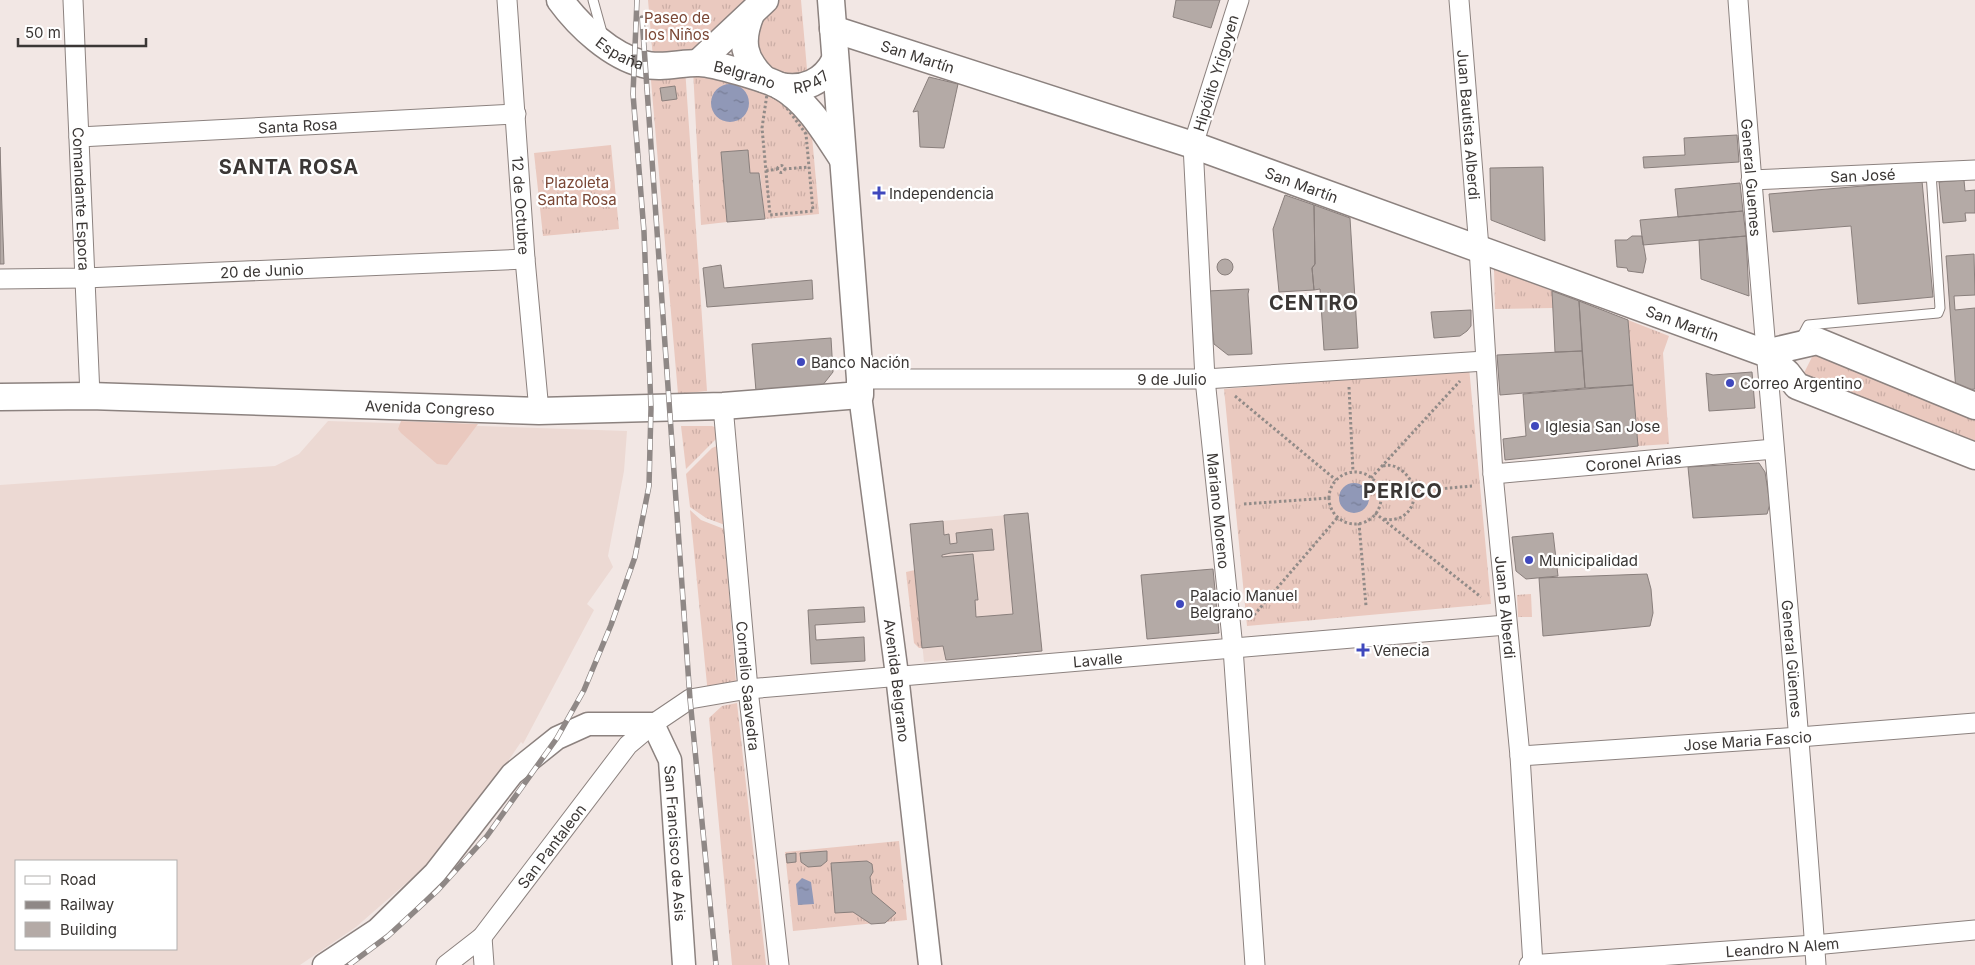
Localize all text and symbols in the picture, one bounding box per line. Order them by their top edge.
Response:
park label: Paseo de los Niños [644,8,710,44]
street label: Hipólito Yrigoyen [1189,12,1243,134]
scale bar [18,15,145,47]
text: 50 m [25,23,61,42]
street label: España [592,32,646,73]
street label: San Martín [878,36,957,77]
street label: Juan Bautista Alberdi [1454,49,1485,200]
street label: Belgrano [712,56,778,92]
street label: RP47 [792,66,833,97]
street label: Santa Rosa [258,114,338,137]
street label: General Guemes [1737,118,1766,237]
street label: Comandante Espora [69,127,94,271]
district label: SANTA ROSA [219,155,359,179]
street label: 12 de Octubre [508,156,534,255]
street label: San Martín [1263,163,1341,207]
street label: San José [1830,164,1896,186]
park label: Plazoleta Santa Rosa [537,173,617,209]
place label: Independencia [889,184,994,203]
marker: Independencia [873,187,885,199]
street label: 20 de Junio [219,259,304,282]
district label: CENTRO [1269,291,1359,315]
street label: San Martín [1643,301,1722,345]
place label: Banco Nación [811,353,910,372]
marker: Banco Nación [795,356,807,368]
street label: 9 de Julio [1137,370,1207,389]
place label: Correo Argentino [1740,374,1862,393]
marker: Correo Argentino [1724,377,1736,389]
street label: Avenida Congreso [365,396,495,419]
place label: Iglesia San Jose [1545,417,1660,436]
marker: Iglesia San Jose [1529,420,1541,432]
street label: Coronel Arias [1585,448,1682,475]
street label: Mariano Moreno [1203,452,1234,570]
district label: PERICO [1363,479,1443,503]
place label: Municipalidad [1539,551,1638,570]
marker: Municipalidad [1523,554,1535,566]
street label: Juan B Alberdi [1491,555,1520,659]
place label: Palacio Manuel Belgrano [1190,586,1298,622]
marker: Palacio Manuel Belgrano [1174,598,1186,610]
street label: General Güemes [1778,599,1807,718]
street label: Avenida Belgrano [880,618,914,743]
street label: Cornelio Saavedra [733,620,764,752]
place label: Venecia [1373,641,1430,660]
marker: Venecia [1357,644,1369,656]
street label: Lavalle [1072,648,1123,671]
street label: Jose Maria Fascio [1683,727,1812,754]
street label: San Francisco de Asis [661,764,690,922]
street label: San Pantaleon [513,800,590,892]
legend [15,860,178,950]
text: Road [60,870,96,889]
text: Railway [60,895,115,914]
text: Building [60,920,117,939]
street label: Leandro N Alem [1725,933,1840,961]

